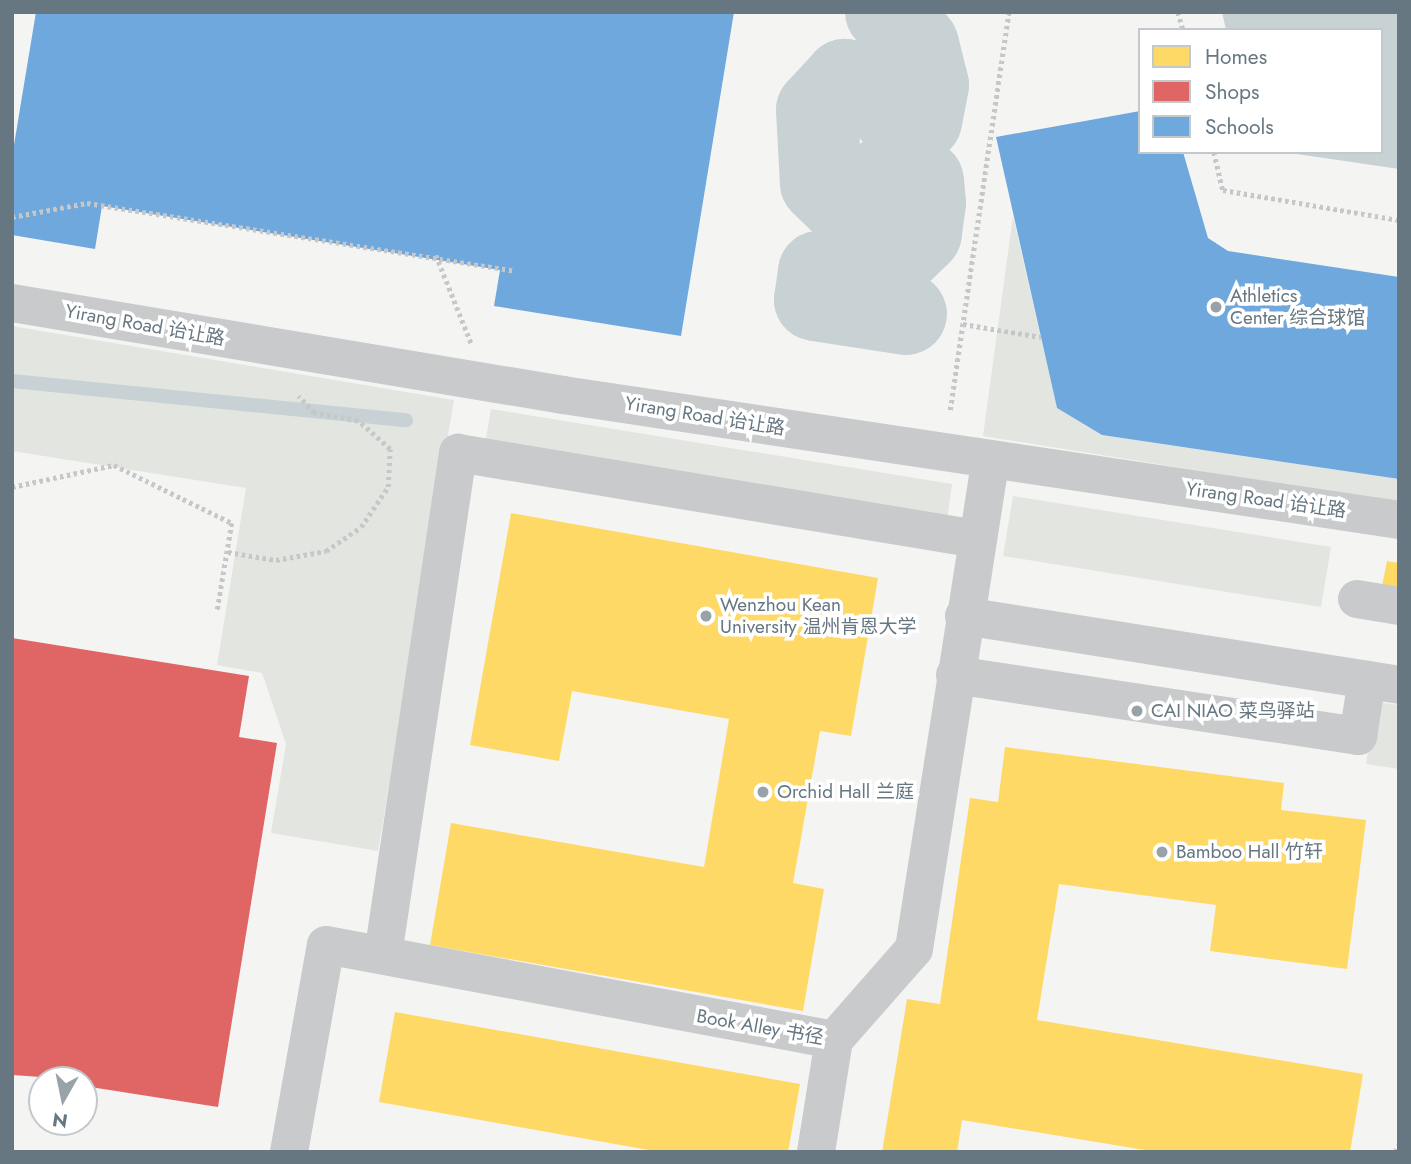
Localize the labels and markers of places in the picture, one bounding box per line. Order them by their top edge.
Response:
place label: Athletics Center 综合球馆 [1230,285,1365,329]
marker: Athletics Center 综合球馆 [1208,299,1224,315]
place label: Wenzhou Kean University 温州肯恩大学 [720,594,916,638]
marker: Wenzhou Kean University 温州肯恩大学 [698,608,714,624]
place label: CAI NIAO 菜鸟驿站 [1151,700,1315,722]
marker: CAI NIAO 菜鸟驿站 [1129,703,1145,719]
place label: Orchid Hall 兰庭 [777,781,914,803]
marker: Orchid Hall 兰庭 [755,784,771,800]
place label: Bamboo Hall 竹轩 [1176,841,1323,863]
marker: Bamboo Hall 竹轩 [1154,844,1170,860]

